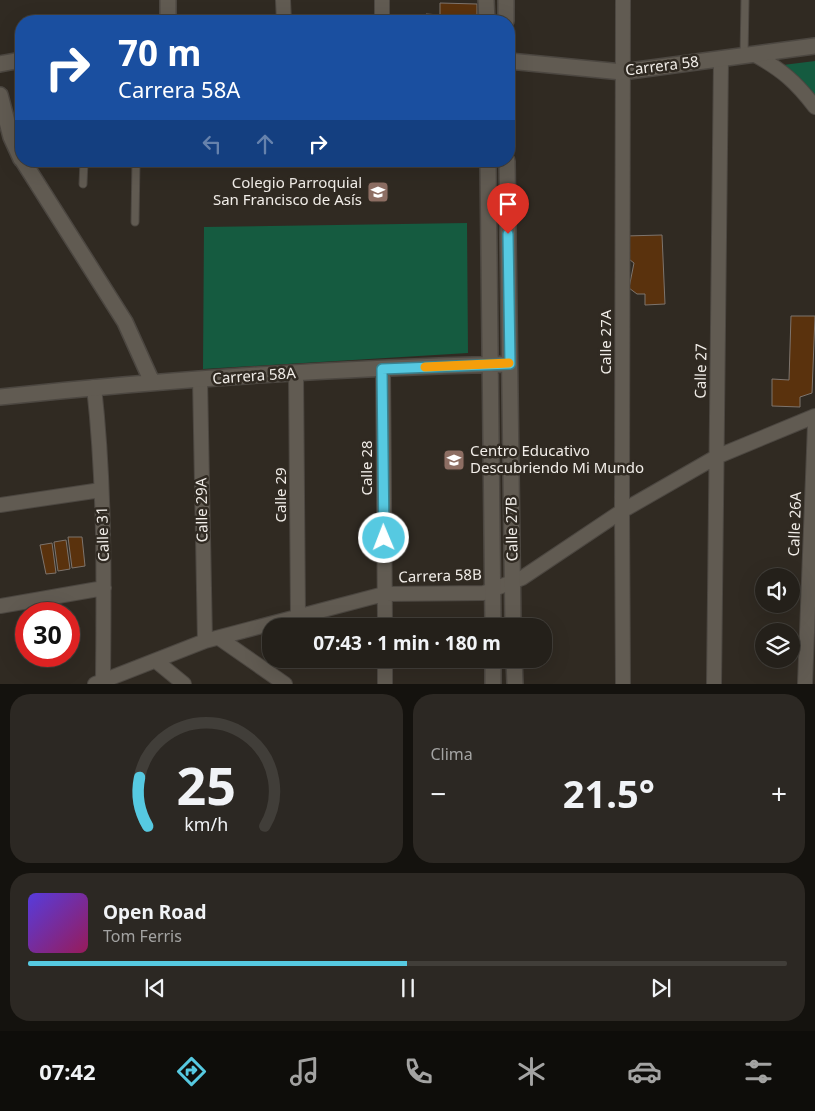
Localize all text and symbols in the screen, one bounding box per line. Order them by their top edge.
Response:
text: 70 m [118,29,201,76]
icon: right [35,35,100,100]
street label: Carrera 58 [624,51,700,79]
text: Carrera 58A [118,74,240,104]
icon: left [198,130,226,158]
icon: ahead [251,130,279,158]
icon: right [304,130,332,158]
place label: Colegio Parroquial San Francisco de Asís [213,172,362,209]
school or university icon: Colegio Parroquial San Francisco de Asís [366,180,390,204]
pin [487,183,529,234]
icon: arrive [494,190,522,218]
street label: Calle 27A [595,309,615,374]
street label: Calle 27 [690,343,710,399]
street label: Carrera 58A [212,362,297,388]
street label: Calle 28 [356,440,376,496]
place label: Centro Educativo Descubriendo Mi Mundo [470,440,644,477]
school or university icon: Centro Educativo Descubriendo Mi Mundo [442,448,466,472]
street label: Calle 29 [270,467,290,523]
street label: Calle 29A [190,477,212,543]
street label: Calle 26A [783,491,805,557]
street label: Calle 27B [500,496,522,562]
street label: Calle 31 [91,506,113,562]
position arrow [357,511,409,563]
street label: Carrera 58B [398,564,482,586]
map controls [755,568,800,668]
button: sound [755,568,800,613]
speed limit sign: 30 [15,602,80,667]
button: layers [755,623,800,668]
text: 07:43 · 1 min · 180 m [313,630,501,656]
text: Clima [431,743,473,765]
text: 25 [177,749,236,820]
text: 21.5° [563,767,655,819]
text: − [431,774,447,812]
text: + [771,774,787,812]
text: km/h [184,812,228,836]
text: Open Road [103,899,206,925]
text: Tom Ferris [103,925,182,947]
icon: previous [141,974,169,1002]
icon: pause [394,974,422,1002]
icon: next [647,974,675,1002]
icon: directions [174,1054,209,1089]
icon: music [287,1054,322,1089]
icon: phone [401,1054,436,1089]
icon: climate [514,1054,549,1089]
icon: car [627,1054,662,1089]
icon: filters [741,1054,776,1089]
text: 07:42 [39,1056,96,1086]

